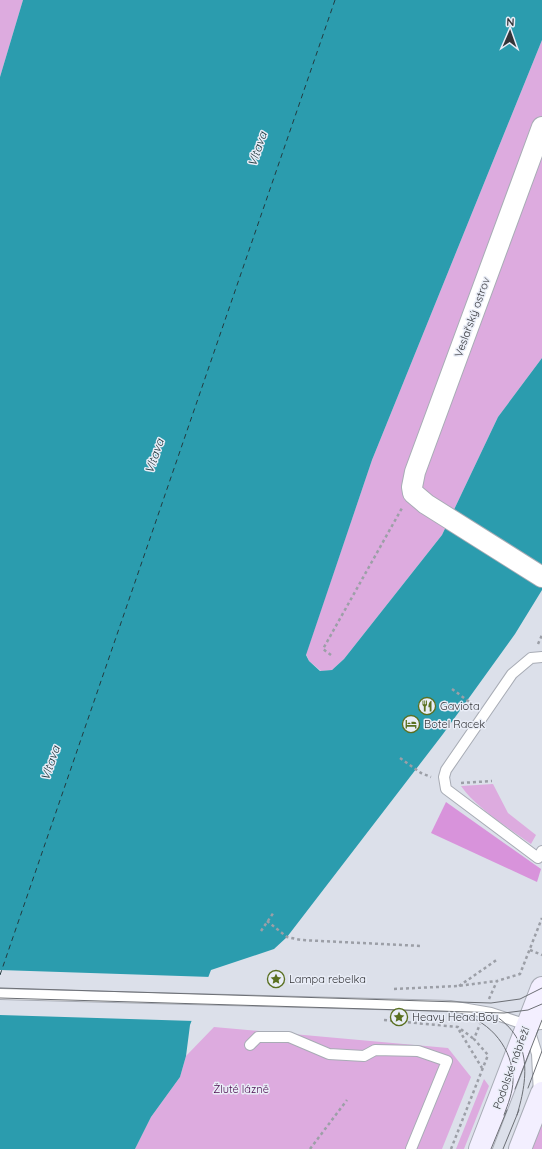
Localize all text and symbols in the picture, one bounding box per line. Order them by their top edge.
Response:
north arrow [490,12,530,52]
text: N [506,15,515,29]
water label: Vltava [244,129,270,168]
street label: Veslařský ostrov [451,275,493,359]
water label: Vltava [141,436,167,475]
restaurant icon: Gaviota [417,696,437,716]
place label: Gaviota [440,699,480,713]
hotel icon: Botel Racek [401,714,421,734]
place label: Botel Racek [424,717,485,731]
water label: Vltava [37,743,63,782]
place icon: Lampa rebelka [266,969,286,989]
place label: Lampa rebelka [289,972,366,986]
place icon: Heavy Head Boy [389,1007,409,1027]
place label: Heavy Head Boy [412,1010,498,1024]
street label: Podolské nábřeží [490,1024,533,1111]
park label: Žluté lázně [213,1082,269,1096]

